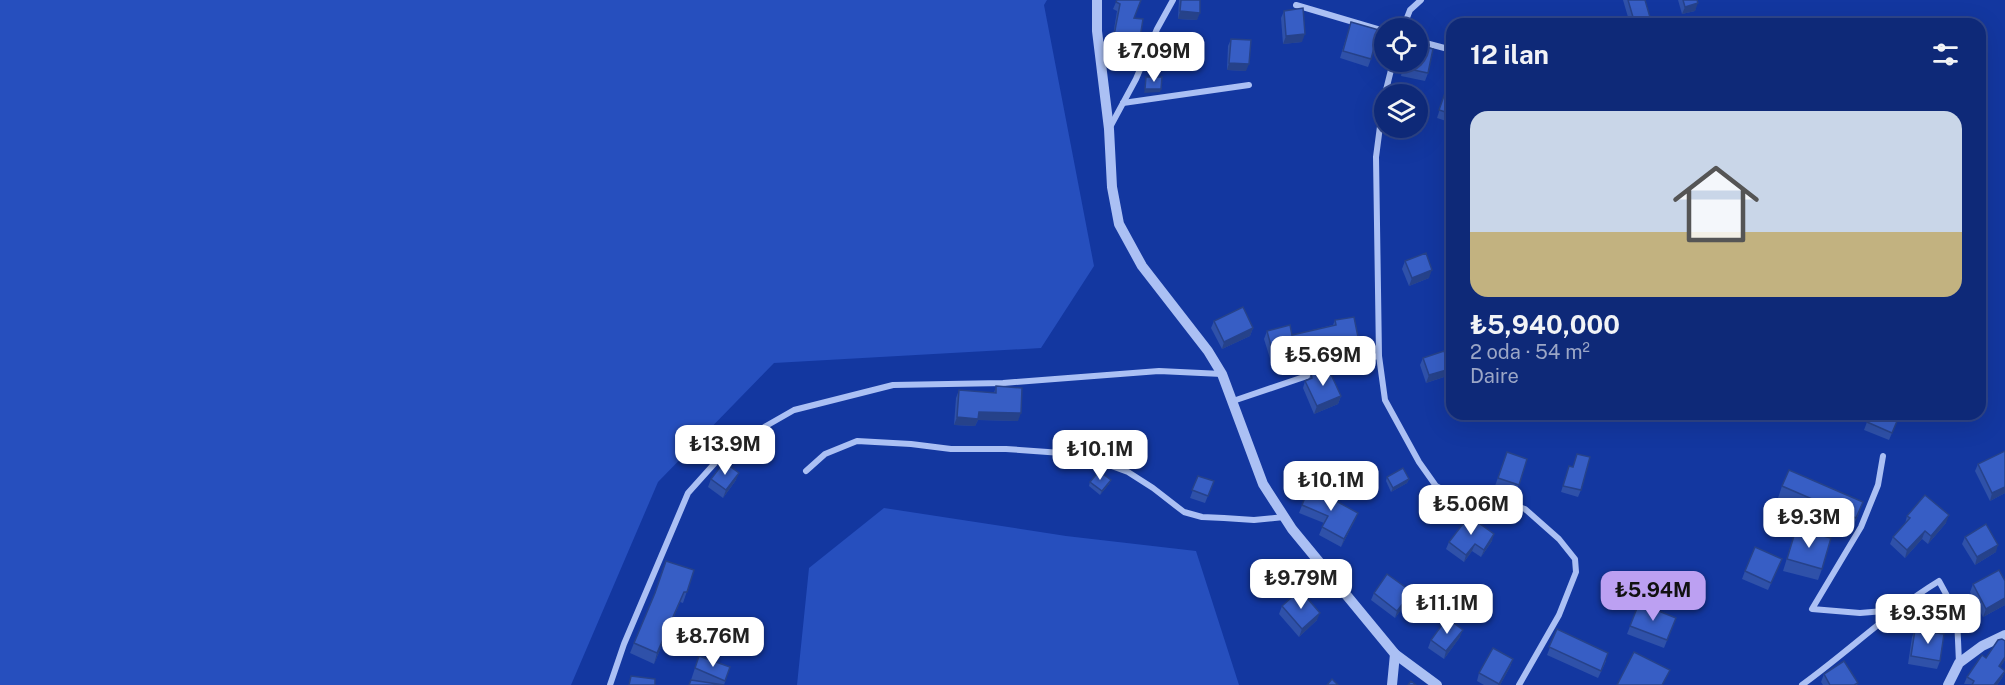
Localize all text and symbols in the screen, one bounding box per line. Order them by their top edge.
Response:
map controls [1374,18,1428,138]
button: locate [1374,18,1428,72]
pin: ₺7.09M [1105,32,1203,83]
icon: filters [1929,38,1962,71]
text: ₺7.09M [1117,39,1191,63]
text: 12 ilan [1470,39,1549,70]
button: layers [1374,84,1428,138]
icon: home [1662,150,1770,258]
text: ₺5,940,000 [1470,309,1620,340]
pin: ₺5.69M [1274,336,1372,387]
text: 2 oda · 54 m² [1470,340,1590,364]
text: ₺5.69M [1285,343,1361,367]
text: Daire [1470,364,1519,388]
pin: ₺13.9M [676,425,774,476]
pin: ₺10.1M [1051,430,1149,481]
text: ₺13.9M [689,432,761,456]
text: ₺10.1M [1067,437,1133,461]
pin: ₺10.1M [1282,461,1380,512]
text: ₺10.1M [1298,468,1364,492]
pin: ₺5.06M [1422,485,1520,536]
text: ₺5.06M [1433,492,1509,516]
pin: ₺9.3M [1767,498,1851,549]
text: ₺9.3M [1777,505,1841,529]
pin: ₺9.79M [1252,559,1350,610]
text: ₺9.79M [1264,566,1338,590]
pin: ₺5.94M [1604,571,1702,622]
text: ₺5.94M [1615,578,1691,602]
pin: ₺11.1M [1398,584,1496,635]
text: ₺11.1M [1416,591,1478,615]
pin: ₺9.35M [1879,594,1977,645]
text: ₺9.35M [1890,601,1966,625]
pin: ₺8.76M [664,617,762,668]
text: ₺8.76M [676,624,750,648]

